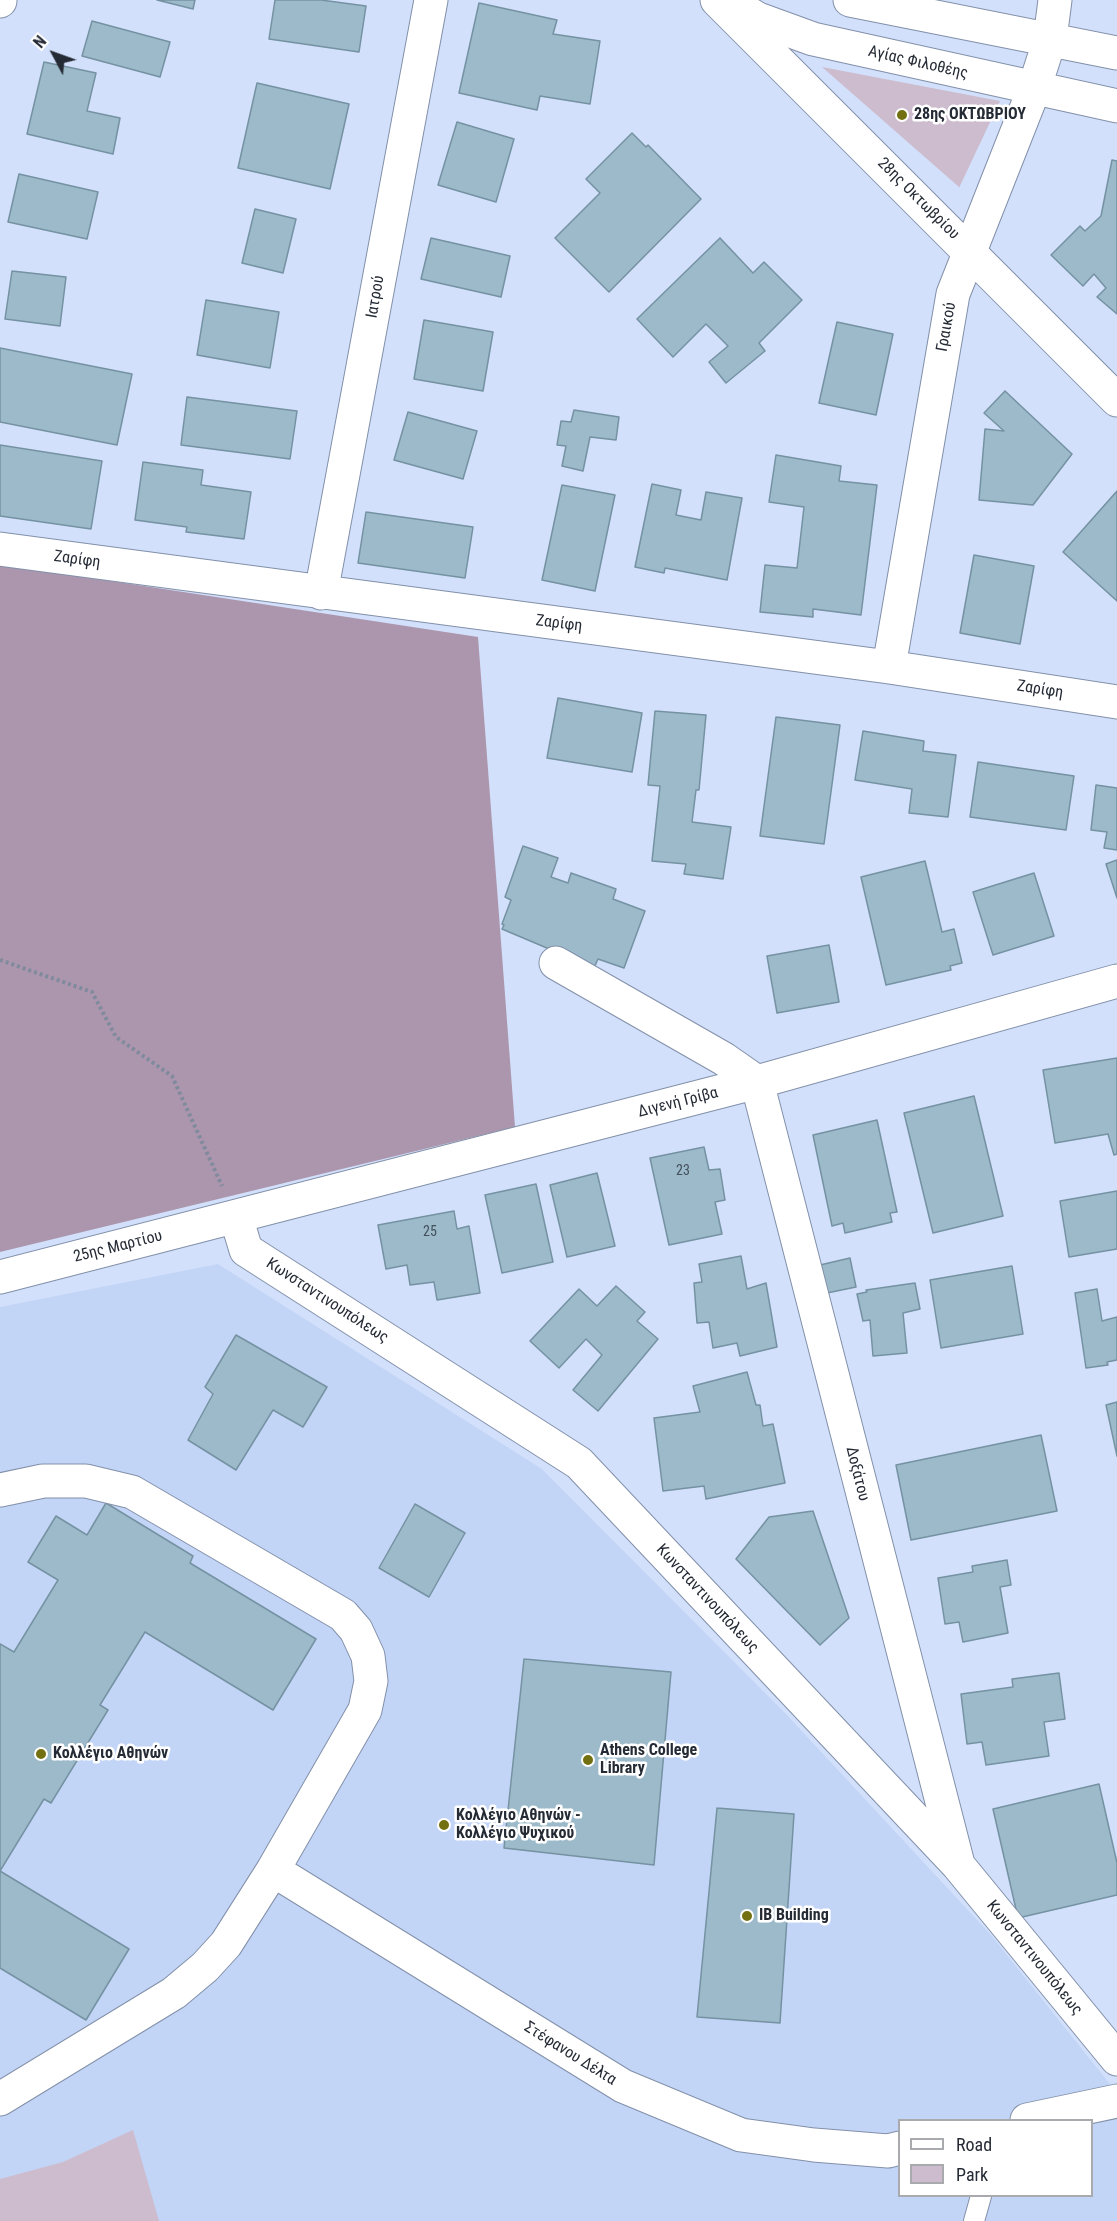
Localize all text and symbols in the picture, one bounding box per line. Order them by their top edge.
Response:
north arrow [24,24,84,84]
text: N [30,32,50,52]
street label: Αγίας Φιλοθέης [866,42,970,84]
place label: 28ης ΟΚΤΩΒΡΙΟΥ [914,105,1026,125]
marker: 28ης ΟΚΤΩΒΡΙΟΥ [895,108,909,122]
street label: 28ης Οκτωβρίου [873,154,963,244]
street label: Ιατρού [363,274,389,320]
street label: Γραικού [933,301,961,353]
street label: Ζαρίφη [53,547,101,573]
street label: Ζαρίφη [535,612,583,636]
street label: Ζαρίφη [1015,677,1065,703]
street label: Διγενή Γρίβα [636,1084,720,1122]
house number: 23 [676,1163,690,1179]
house number: 25 [423,1224,437,1240]
street label: 25ης Μαρτίου [72,1227,164,1267]
street label: Κωνσταντινουπόλεως [262,1254,392,1348]
street label: Δοξάτου [841,1445,873,1503]
street label: Κωνσταντινουπόλεως [652,1541,762,1657]
place label: Athens College Library [600,1741,697,1779]
place label: Κολλέγιο Αθηνών [53,1744,168,1764]
marker: Κολλέγιο Αθηνών [34,1747,48,1761]
marker: Athens College Library [581,1753,595,1767]
place label: Κολλέγιο Αθηνών - Κολλέγιο Ψυχικού [456,1806,581,1844]
marker: Κολλέγιο Αθηνών - Κολλέγιο Ψυχικού [437,1818,451,1832]
street label: Κωνσταντινουπόλεως [982,1897,1086,2019]
place label: IB Building [759,1906,829,1926]
marker: IB Building [740,1909,754,1923]
street label: Στέφανου Δέλτα [520,2018,620,2090]
legend [898,2119,1093,2197]
text: Road [956,2134,992,2155]
text: Park [956,2164,988,2185]

